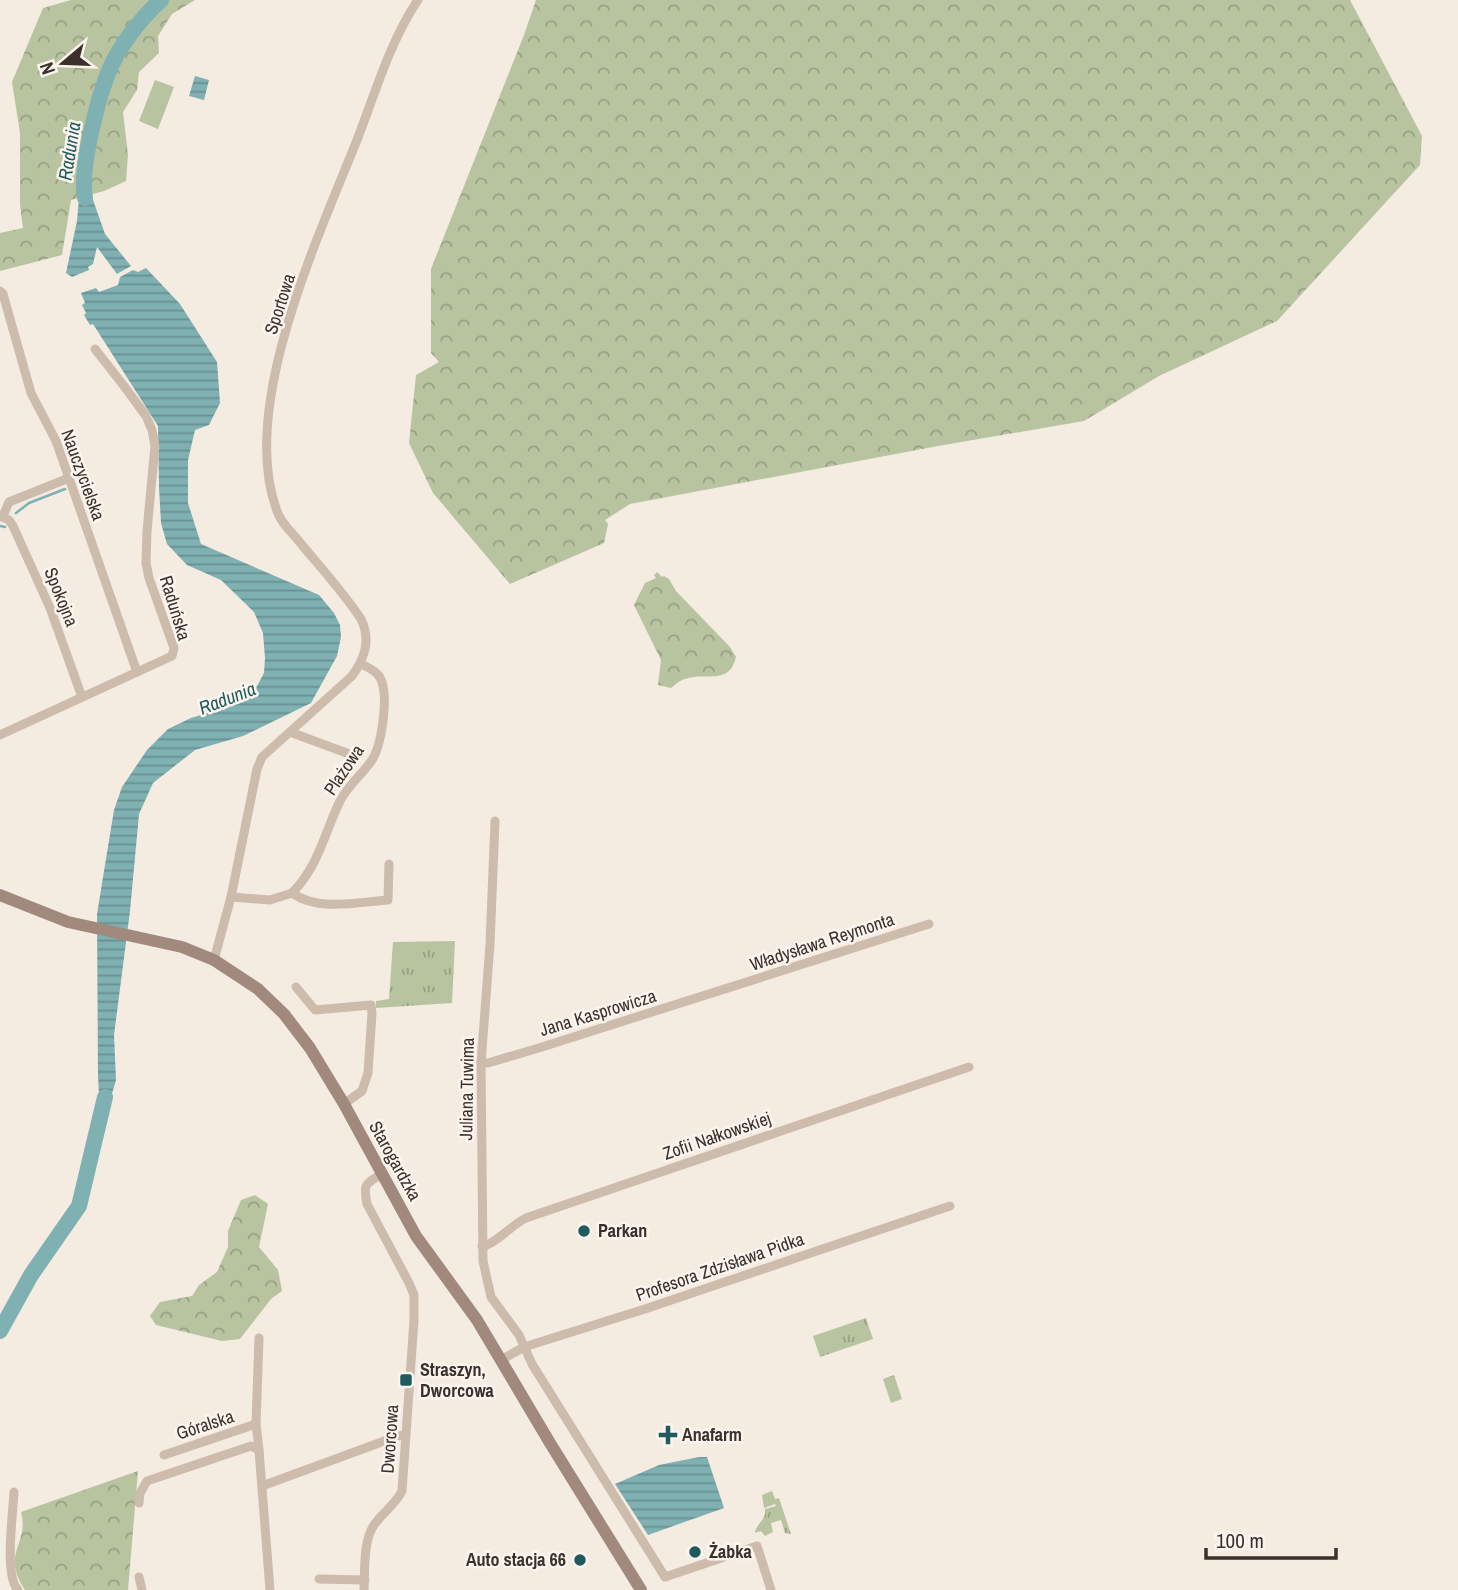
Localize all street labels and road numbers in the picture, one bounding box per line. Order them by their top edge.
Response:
street label: Sportowa [258,270,301,337]
street label: Nauczycielska [55,426,111,524]
street label: Spokojna [38,564,85,630]
street label: Raduńska [154,572,197,643]
street label: Plażowa [318,740,370,800]
street label: Władysława Reymonta [747,906,897,977]
street label: Jana Kasprowicza [537,983,659,1042]
street label: Juliana Tuwima [453,1037,480,1141]
street label: Zofii Nałkowskiej [660,1105,774,1166]
street label: Starogardzka [363,1116,428,1205]
street label: Profesora Zdzisława Pidka [632,1226,807,1307]
street label: Góralska [173,1404,237,1446]
street label: Dworcowa [375,1404,404,1474]

